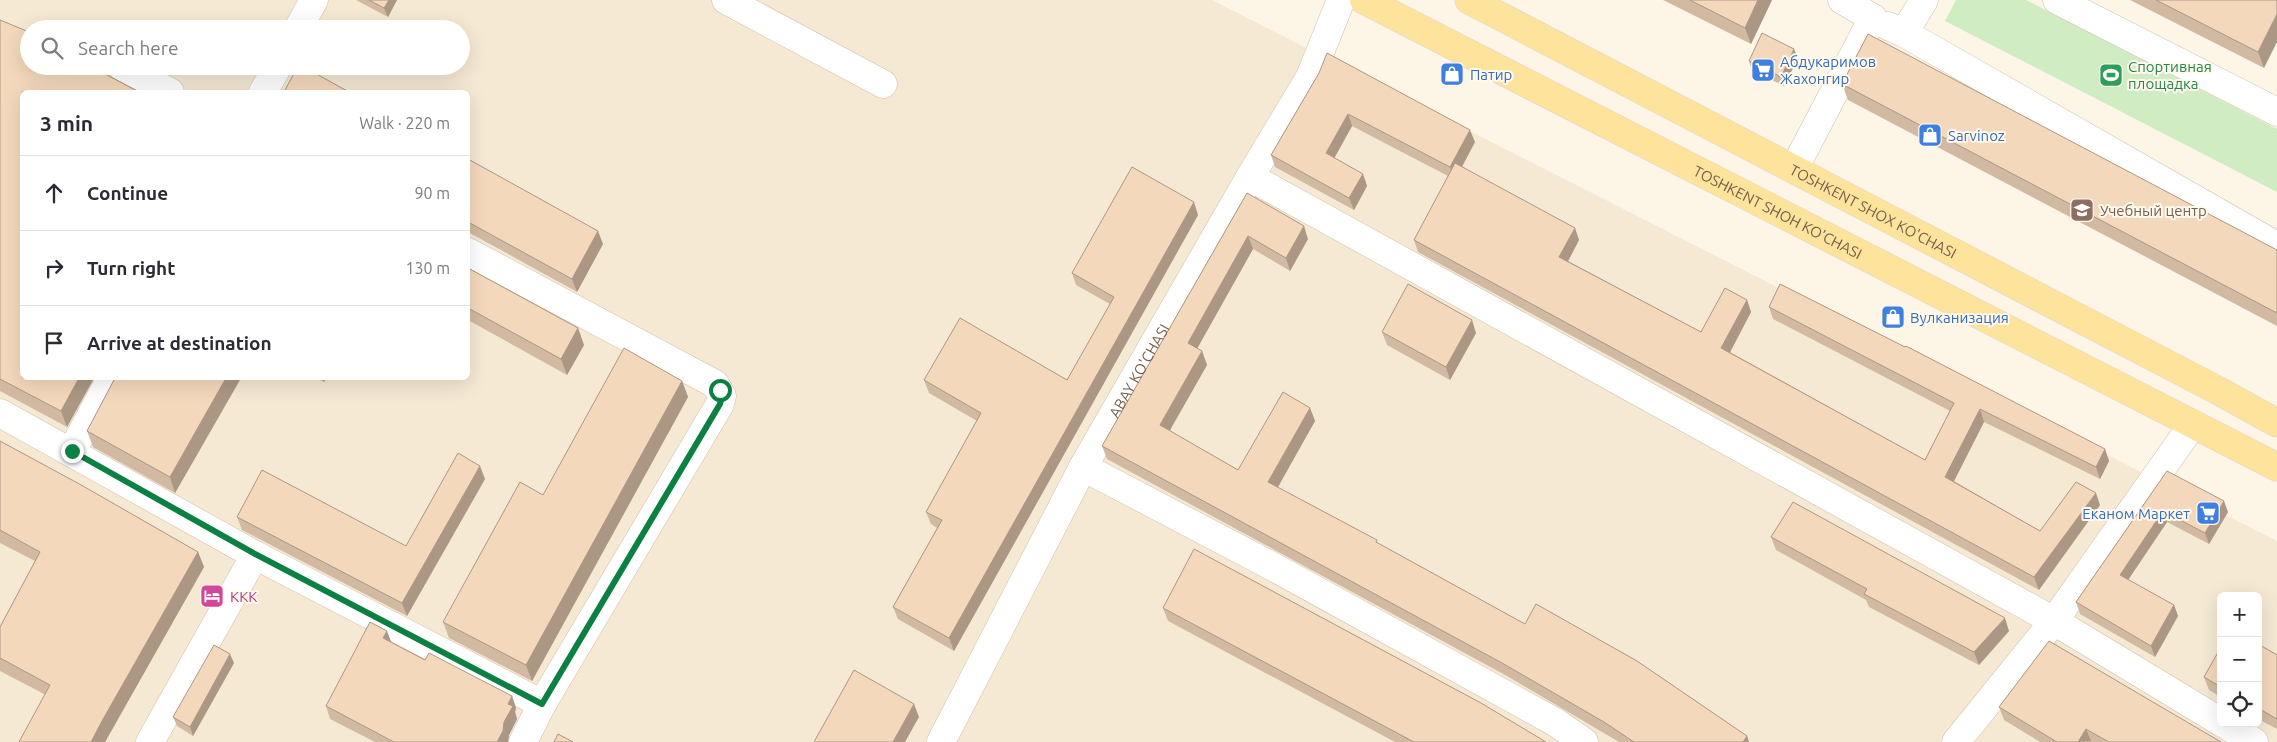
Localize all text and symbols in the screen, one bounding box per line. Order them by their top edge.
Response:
search box [20,20,470,75]
icon: search [38,34,66,62]
text: Search here [78,37,178,59]
place label: Абдукаримов Жахонгир [1780,53,1876,87]
supermarket icon: Абдукаримов Жахонгир [1750,57,1776,83]
place label: Спортивная площадка [2128,58,2212,92]
shop icon: Патир [1439,61,1465,87]
sports icon: Спортивная площадка [2098,62,2124,88]
place label: Патир [1470,66,1512,83]
text: 3 min [40,111,93,135]
text: Walk · 220 m [359,114,450,132]
shop icon: Sarvinoz [1917,122,1943,148]
place label: Sarvinoz [1948,127,2005,144]
street label: TOSHKENT SHOX KO'CHASI [1787,160,1960,261]
street label: TOSHKENT SHOH KO'CHASI [1691,162,1865,262]
icon: ahead [40,179,68,207]
text: Continue [87,182,168,204]
text: 90 m [414,184,450,202]
school or university icon: Учебный центр [2069,197,2095,223]
place label: Учебный центр [2100,202,2207,219]
icon: right [40,254,68,282]
text: Turn right [87,257,175,279]
text: 130 m [405,259,450,277]
shop icon: Вулканизация [1880,304,1906,330]
place label: Вулканизация [1910,309,2009,326]
street label: ABAY KO'CHASI [1105,321,1172,420]
icon: arrive [40,329,68,357]
text: Arrive at destination [87,332,272,354]
route start [709,379,732,402]
route end [61,440,84,463]
supermarket icon: Еканом Маркет [2195,500,2221,526]
place label: Еканом Маркет [2082,505,2190,522]
hotel icon: KKK [199,583,225,609]
place label: KKK [230,588,257,605]
map controls [2217,592,2262,727]
button: + [2217,592,2262,637]
button: − [2217,637,2262,682]
button: locate [2217,682,2262,727]

